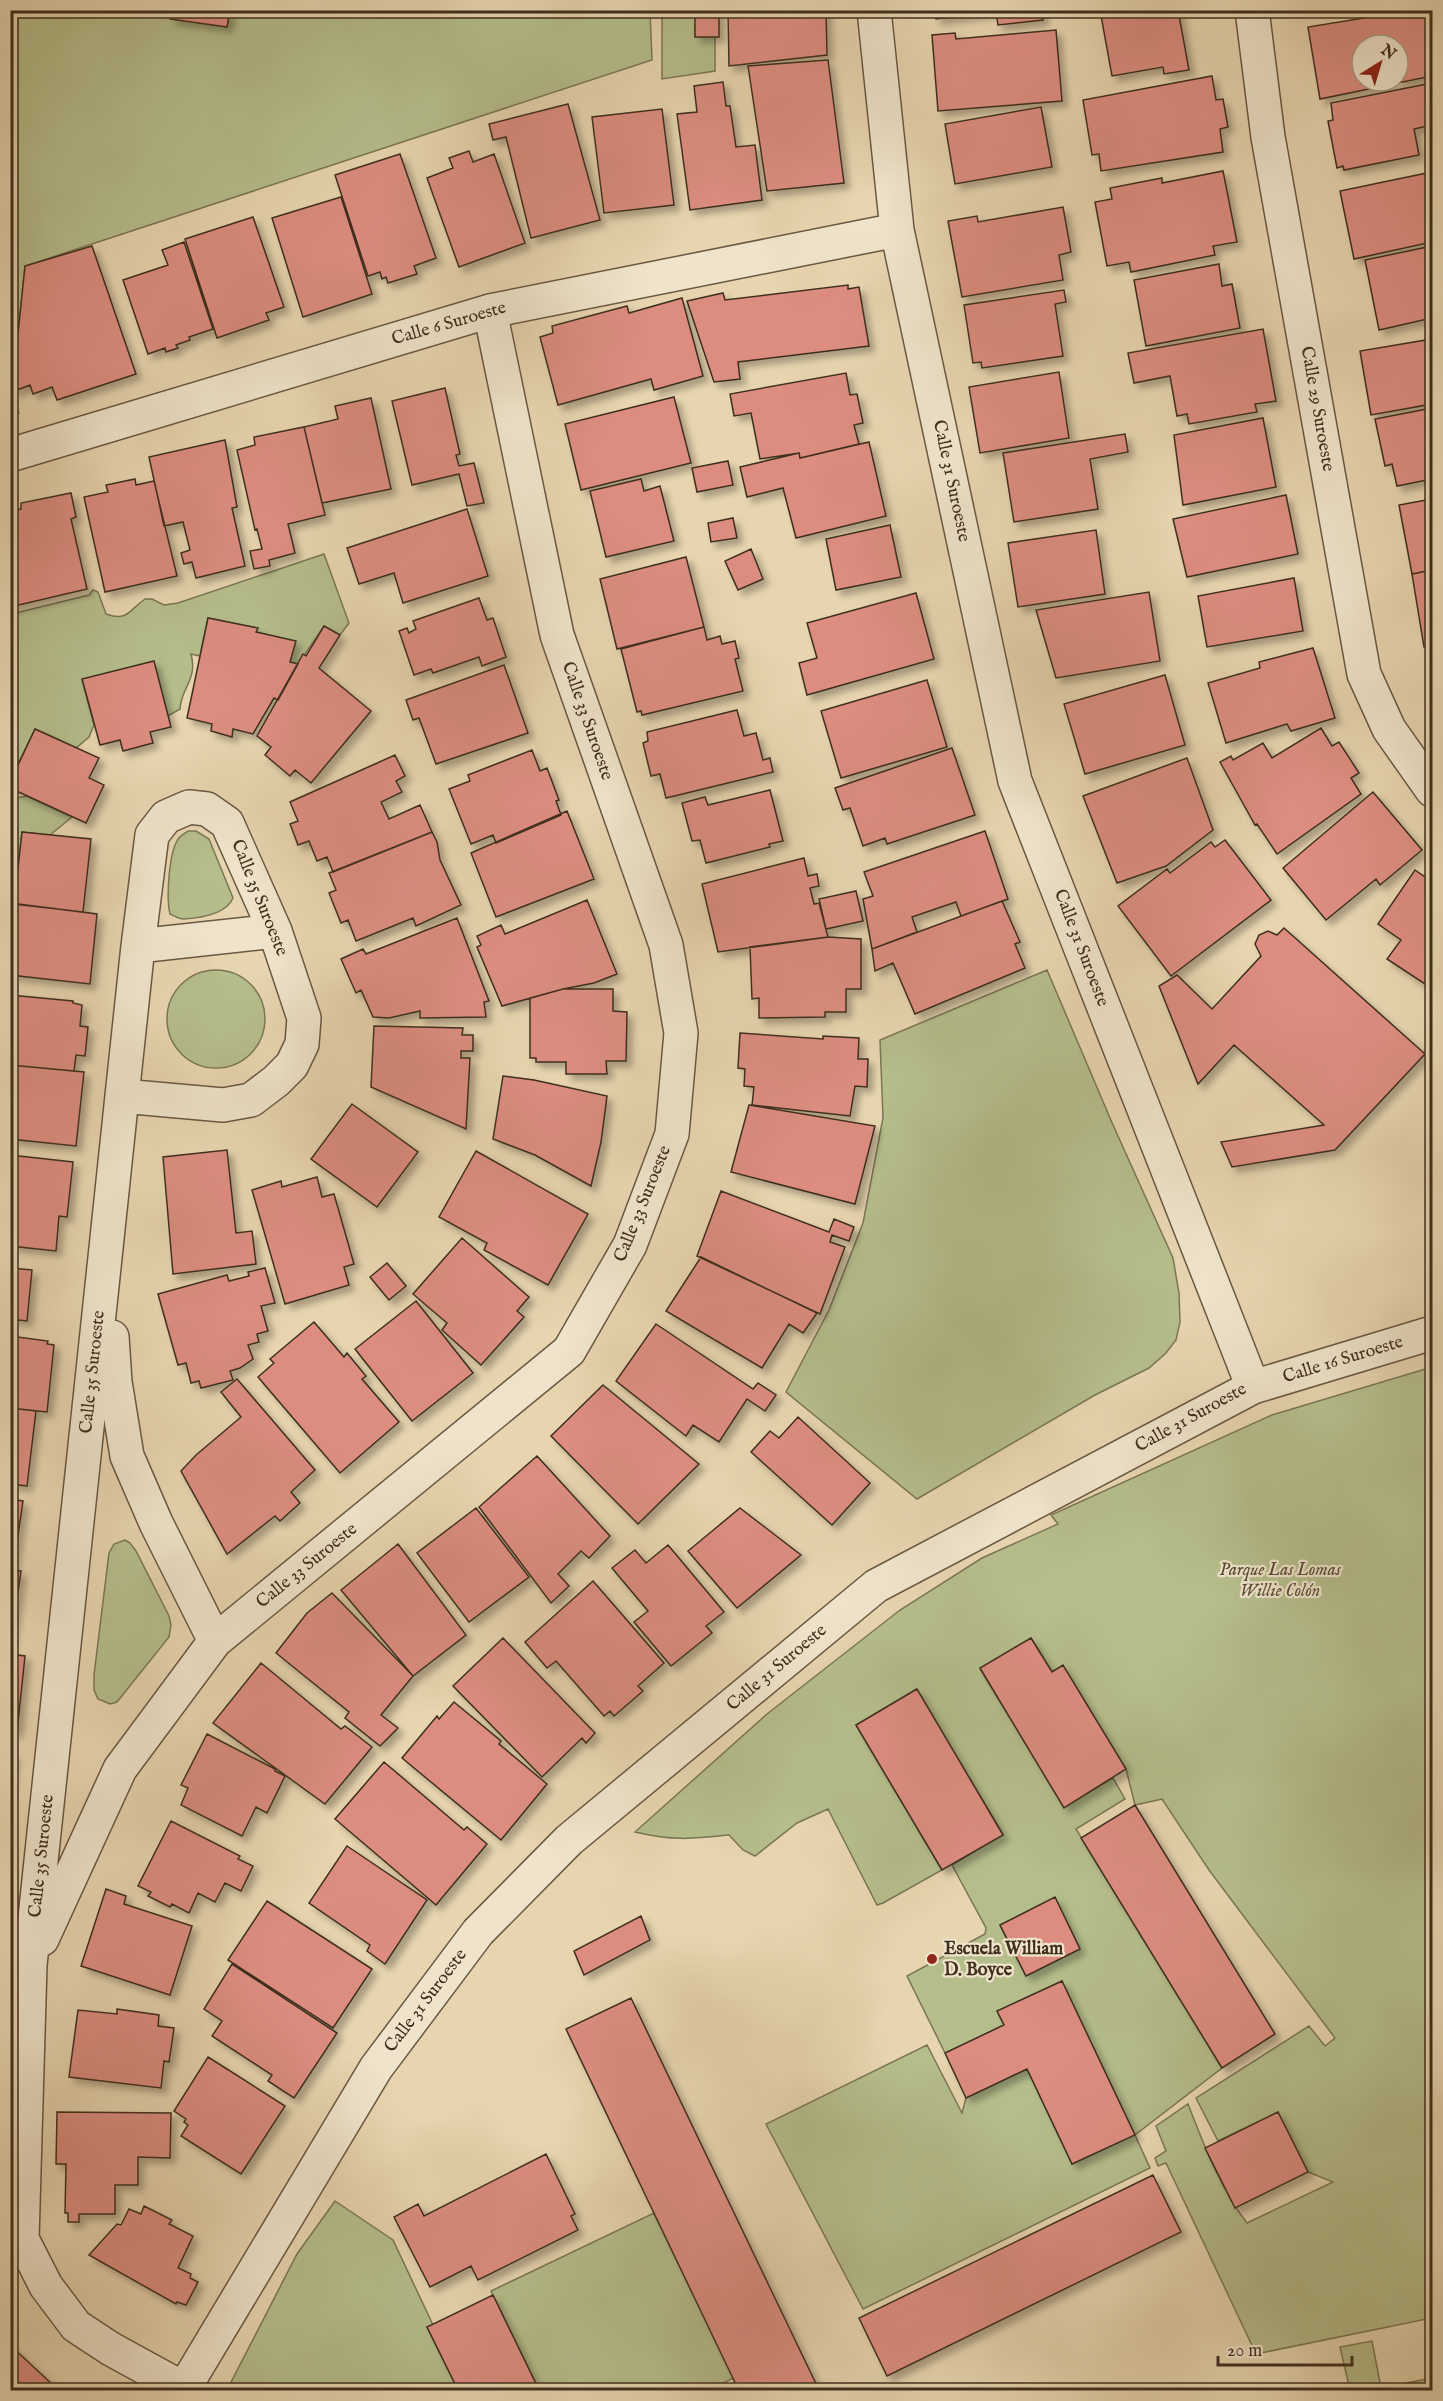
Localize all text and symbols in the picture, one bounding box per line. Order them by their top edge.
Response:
north arrow [1350,33,1410,93]
text: N [1375,40,1399,65]
street label: Calle 6 Suroeste [389,297,509,351]
street label: Calle 29 Suroeste [1295,345,1339,473]
street label: Calle 31 Suroeste [927,418,975,544]
street label: Calle 33 Suroeste [556,659,618,783]
street label: Calle 35 Suroeste [225,836,293,960]
street label: Calle 31 Suroeste [1048,886,1114,1010]
street label: Calle 33 Suroeste [609,1142,677,1266]
street label: Calle 35 Suroeste [75,1309,111,1435]
street label: Calle 16 Suroeste [1280,1331,1406,1389]
street label: Calle 31 Suroeste [1131,1378,1251,1458]
street label: Calle 33 Suroeste [252,1518,362,1614]
park label: Parque Las Lomas Willie Colón [1219,1559,1342,1603]
street label: Calle 31 Suroeste [722,1619,832,1717]
street label: Calle 35 Suroeste [24,1793,60,1919]
place label: Escuela William D. Boyce [944,1938,1063,1982]
street label: Calle 31 Suroeste [380,1945,472,2057]
marker: Escuela William D. Boyce [925,1952,939,1966]
scale bar [1218,2329,1352,2367]
text: 20 m [1227,2340,1262,2363]

